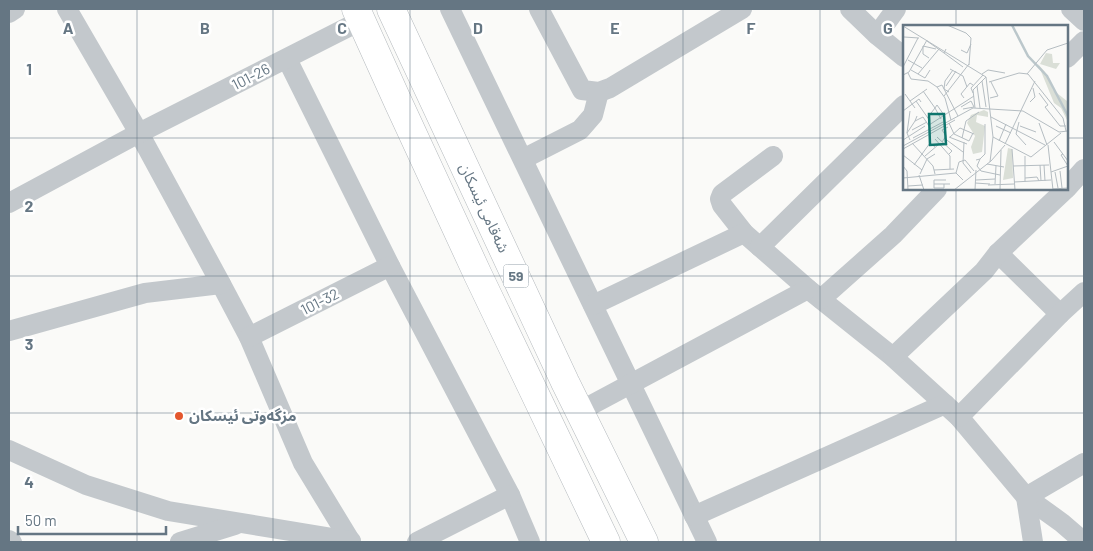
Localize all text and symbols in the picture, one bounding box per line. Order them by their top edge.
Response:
text: A [63,18,74,37]
text: B [200,18,210,37]
text: C [337,18,347,37]
text: D [473,18,483,37]
text: E [610,18,620,37]
text: F [747,18,756,37]
text: G [883,18,893,37]
inset map [903,25,1068,190]
text: 1 [26,59,32,78]
street label: 101-26 [229,59,273,93]
street label: شەقامی ئیسکان [455,160,514,256]
text: 2 [25,196,34,215]
road number: 59 [504,264,528,288]
street label: 101-32 [298,284,342,318]
text: 3 [25,334,33,353]
place label: مزگەوتی ئیسکان [189,406,297,425]
marker: مزگەوتی ئیسکان [173,410,185,422]
text: 4 [24,472,34,491]
scale bar [18,504,165,536]
text: 50 m [25,511,57,529]

